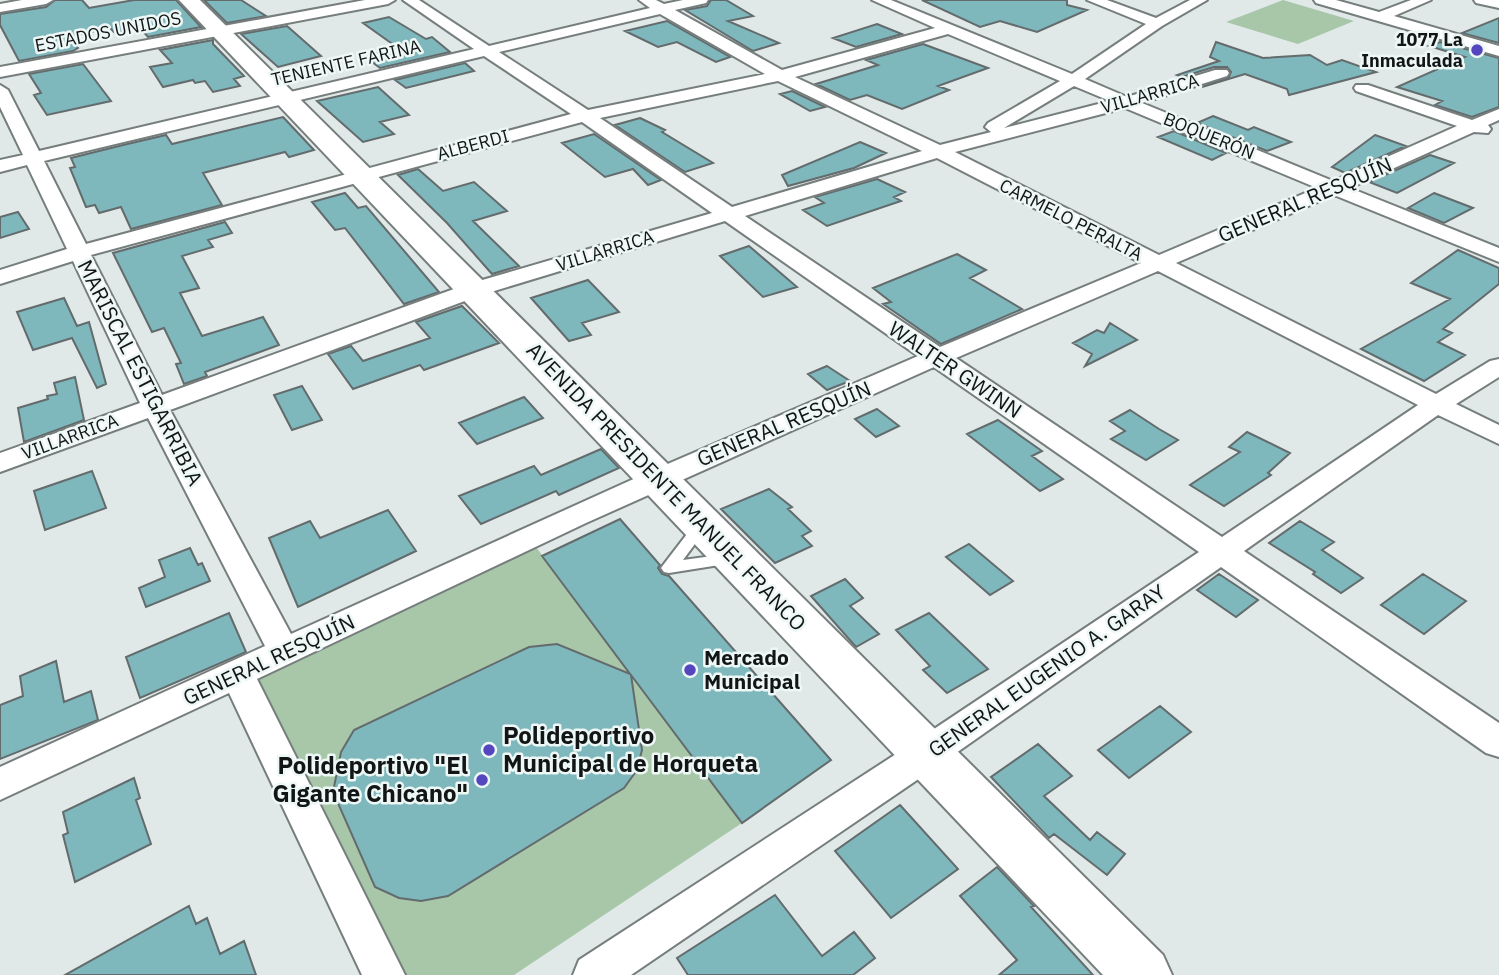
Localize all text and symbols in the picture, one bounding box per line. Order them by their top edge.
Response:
street label: ESTADOS UNIDOS [33,6,183,57]
place label: 1077 La Inmaculada [1361,28,1463,72]
street label: TENIENTE FARINA [269,34,423,91]
marker: 1077 La Inmaculada [1469,42,1485,58]
street label: VILLARRICA [1098,68,1202,119]
street label: BOQUERÓN [1160,107,1258,164]
street label: ALBERDI [434,124,511,165]
street label: GENERAL RESQUÍN [1213,150,1396,248]
street label: CARMELO PERALTA [996,174,1147,266]
street label: VILLARRICA [553,225,657,276]
street label: MARISCAL ESTIGARRIBIA [72,255,210,490]
street label: WALTER GWINN [883,314,1028,424]
street label: AVENIDA PRESIDENTE MANUEL FRANCO [521,336,813,637]
street label: GENERAL RESQUÍN [692,374,875,472]
street label: VILLARRICA [18,408,122,465]
street label: GENERAL EUGENIO A. GARAY [922,577,1171,763]
street label: GENERAL RESQUÍN [178,607,359,711]
place label: Mercado Municipal [704,643,800,695]
marker: Mercado Municipal [682,662,698,678]
place label: Polideportivo Municipal de Horqueta [503,719,758,779]
marker: Polideportivo Municipal de Horqueta [481,742,497,758]
place label: Polideportivo "El Gigante Chicano" [272,749,468,809]
marker: Polideportivo "El Gigante Chicano" [474,772,490,788]

